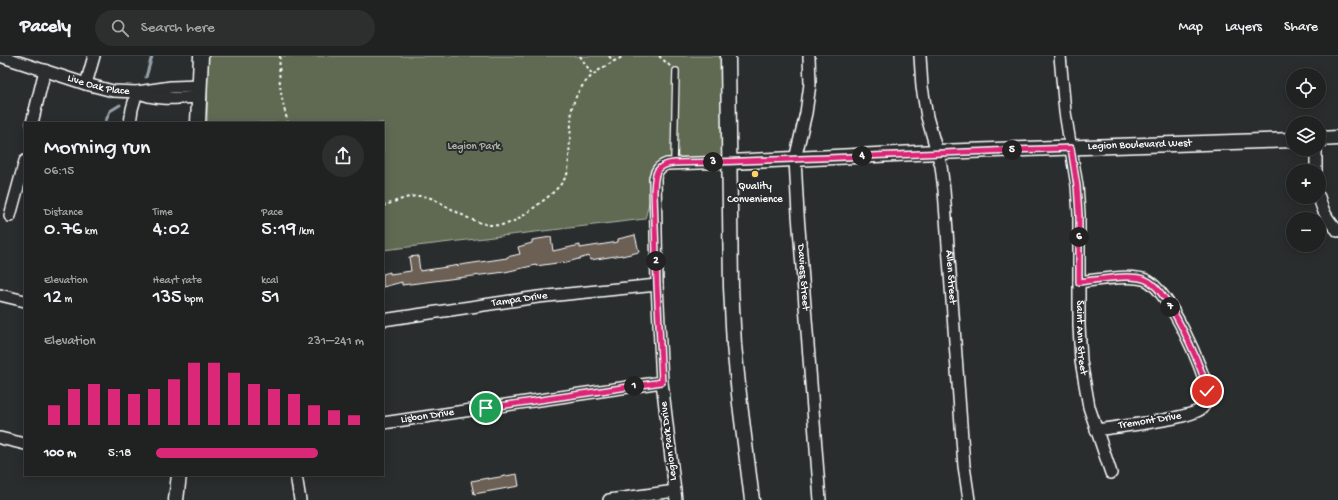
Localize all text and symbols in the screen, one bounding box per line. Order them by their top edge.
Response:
search box [95,10,375,46]
text: Pacely [20,16,71,39]
icon: search [109,17,131,39]
text: Search here [141,19,215,37]
text: Map [1179,19,1203,36]
text: Layers [1225,19,1262,36]
text: Share [1284,19,1318,36]
map controls [1286,68,1326,252]
button: locate [1286,68,1326,108]
street label: Live Oak Place [66,72,130,98]
button: layers [1286,116,1326,156]
button: share [322,135,364,177]
text: Morning run [44,136,150,162]
street label: Legion Boulevard West [1087,137,1193,153]
pin: 5 [1002,140,1022,160]
park label: Legion Park [448,141,502,153]
text: 5 [1009,144,1015,156]
pin: 4 [852,146,872,166]
text: 4 [859,150,865,162]
pin: 3 [703,152,723,172]
text: 3 [710,156,716,168]
text: 06:15 [44,164,74,179]
button: + [1286,164,1326,204]
marker: Quality Convenience [750,169,760,179]
place label: Quality Convenience [727,181,783,206]
text: Distance [44,207,83,219]
text: Time [153,207,173,219]
text: Pace [261,207,283,219]
button: − [1286,212,1326,252]
text: 0.76 [44,219,82,242]
text: 4:02 [153,219,190,242]
text: 5:19 [261,219,296,242]
text: km [82,226,98,238]
text: /km [296,226,314,238]
pin: 6 [1069,227,1089,247]
text: 6 [1076,231,1082,243]
street label: Daviess Street [794,243,811,312]
street label: Allen Street [942,250,958,306]
pin: 2 [646,251,666,271]
text: 2 [653,255,659,267]
text: Elevation [44,275,88,287]
text: Heart rate [153,275,202,287]
text: kcal [261,275,279,287]
text: 12 [44,287,62,310]
text: 135 [153,287,182,310]
text: 51 [261,287,280,310]
street label: Tampa Drive [490,290,548,310]
text: m [62,294,72,306]
text: bpm [182,294,203,306]
pin: 7 [1160,297,1180,317]
street label: Saint Ann Street [1073,300,1090,377]
text: 7 [1167,301,1173,313]
text: Elevation [44,334,96,349]
text: 231–241 m [308,334,364,349]
pin [1190,374,1224,408]
pin: 1 [624,376,644,396]
text: 1 [632,380,636,392]
icon: check [1196,380,1218,402]
pin [469,391,503,425]
icon: arrive [475,397,497,419]
street label: Legion Park Drive [658,401,680,481]
street label: Lisbon Drive [400,407,455,426]
street label: Tremont Drive [1117,410,1183,432]
text: 100 m [44,446,76,461]
text: 5:18 [108,446,131,461]

